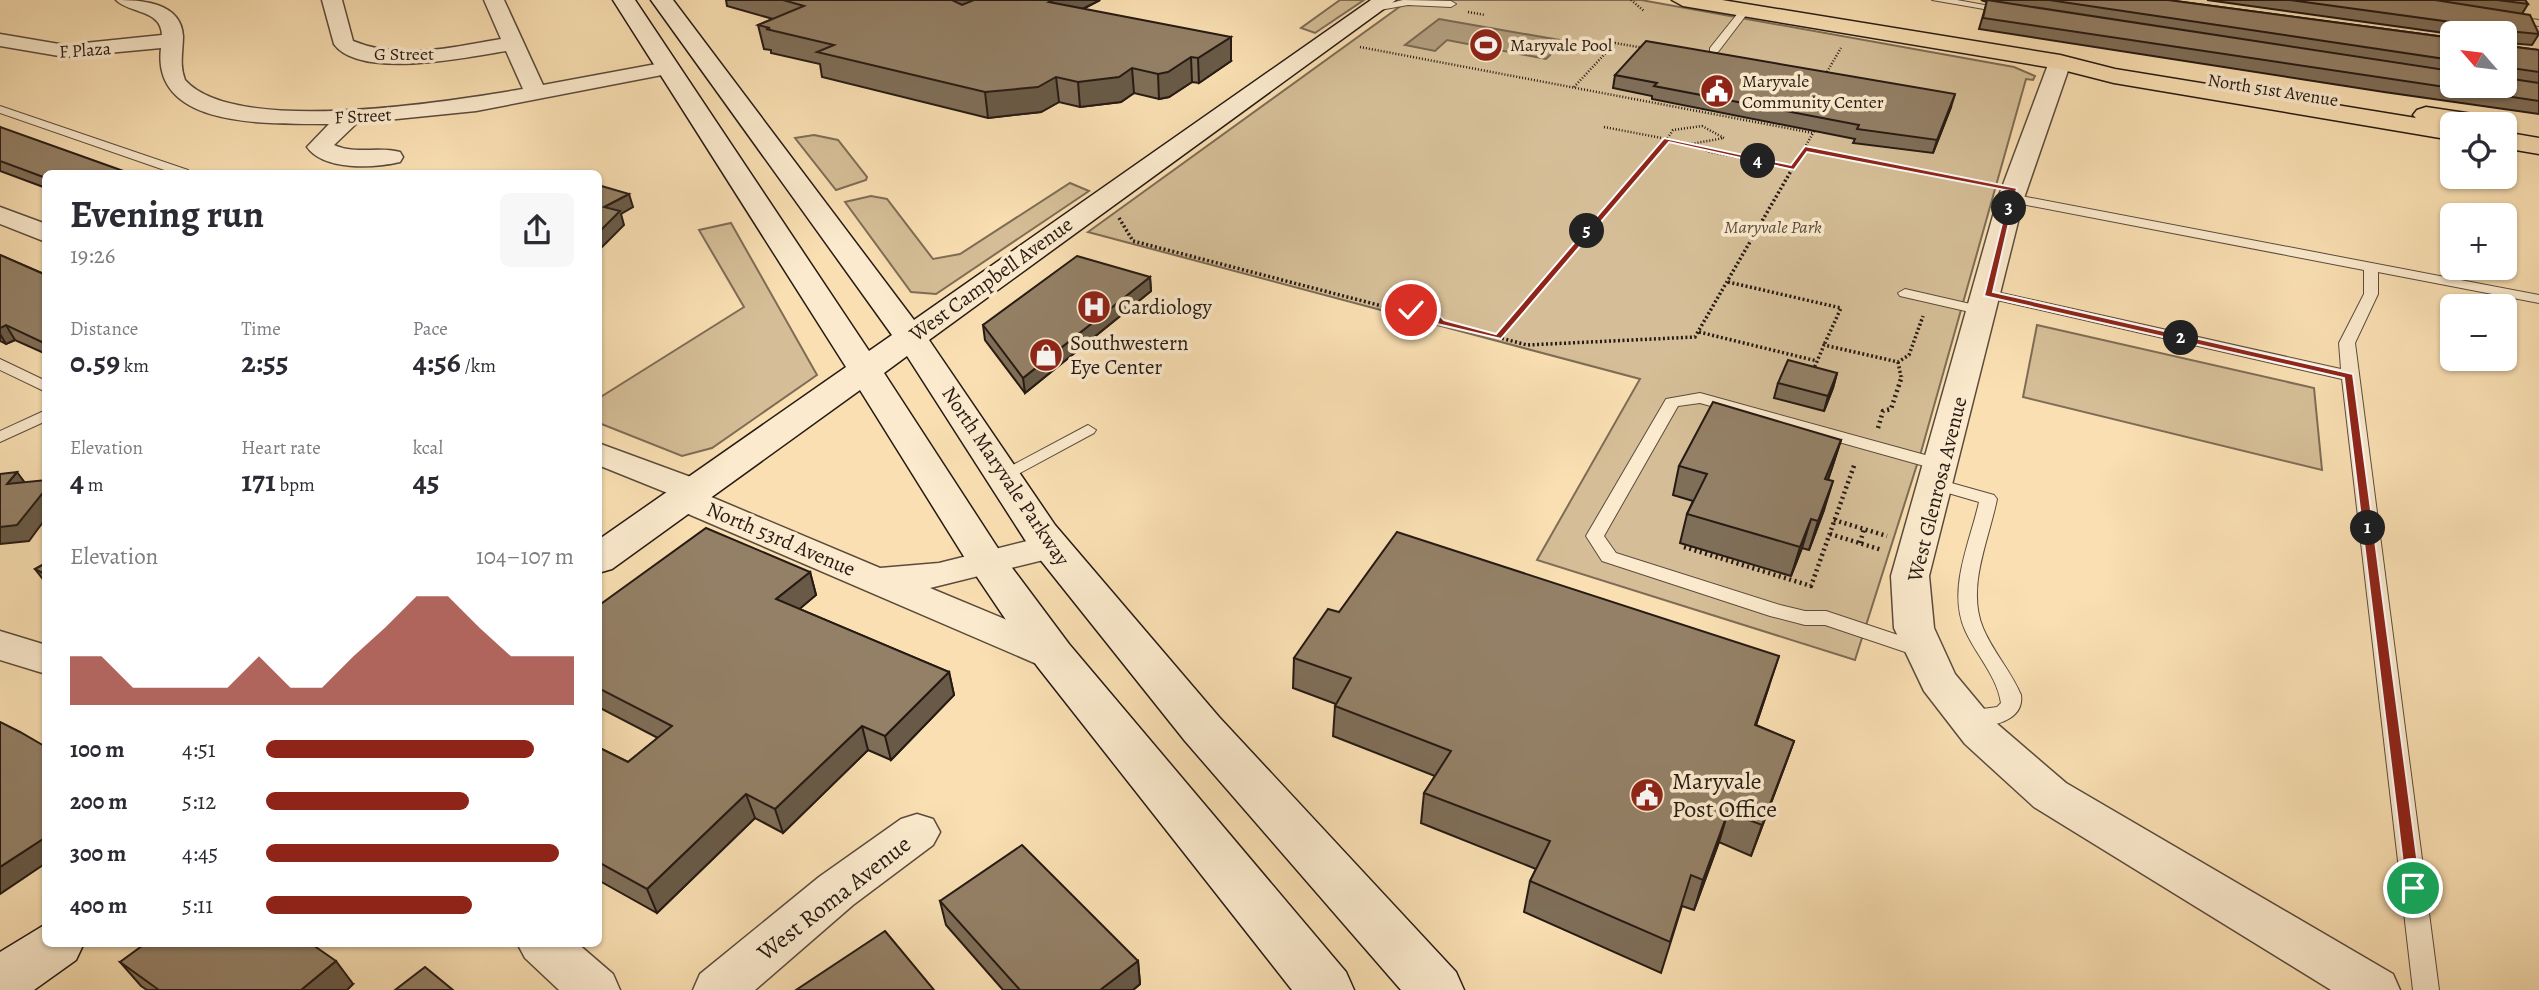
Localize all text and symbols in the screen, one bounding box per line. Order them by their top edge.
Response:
north arrow [2440,21,2516,98]
map controls [2440,21,2517,371]
sports icon: Maryvale Pool [1467,26,1505,64]
place label: Maryvale Pool [1510,33,1613,57]
street label: F Plaza [58,36,112,64]
street label: G Street [374,42,434,66]
street label: North 51st Avenue [2206,68,2340,112]
place label: Maryvale Community Center [1742,69,1884,114]
public building icon: Maryvale Community Center [1698,72,1736,110]
street label: F Street [334,103,392,129]
button: locate [2440,112,2517,189]
pin: 4 [1740,144,1776,178]
text: 4 [1753,147,1762,173]
text: Evening run [70,188,264,240]
pin: 3 [1992,190,2026,226]
button: share [500,193,574,267]
text: 3 [2004,194,2013,220]
button: + [2440,203,2517,280]
street label: West Campbell Avenue [903,210,1078,348]
pin: 5 [1570,214,1604,248]
park label: Maryvale Park [1724,215,1822,239]
text: 5 [1582,217,1591,243]
text: 19:26 [70,240,115,271]
pin [1381,280,1441,340]
hospital icon: Cardiology [1075,288,1113,326]
icon: check [1392,291,1430,329]
place label: Cardiology [1118,293,1213,321]
button: − [2440,294,2517,371]
text: Distance [70,316,138,342]
text: Time [241,316,281,342]
text: Pace [413,316,448,342]
pin: 2 [2164,320,2198,356]
text: 2 [2176,324,2185,350]
place label: Southwestern Eye Center [1070,329,1188,381]
shop icon: Southwestern Eye Center [1027,336,1065,374]
text: 0.59 [70,342,120,382]
text: 2:55 [241,342,289,382]
text: 4:56 [413,342,461,382]
text: km [120,353,149,379]
text: /km [461,353,496,379]
street label: North Maryvale Parkway [935,381,1077,572]
street label: West Glenrosa Avenue [1900,393,1974,586]
text: Elevation [70,435,143,461]
text: Heart rate [241,435,321,461]
text: kcal [413,435,443,461]
text: 4 [70,461,84,501]
text: 171 [241,461,276,501]
text: 45 [413,461,440,501]
text: m [84,472,104,498]
text: bpm [276,472,315,498]
street label: North 53rd Avenue [702,495,860,583]
pin: 1 [2350,510,2386,546]
text: 1 [2364,514,2371,540]
text: Elevation [70,541,158,572]
text: 104–107 m [476,541,574,572]
text: 100 m [70,734,125,765]
text: 4:51 [182,734,216,765]
place label: Maryvale Post Office [1672,765,1777,825]
public building icon: Maryvale Post Office [1628,776,1666,814]
text: 200 m [70,786,128,817]
text: 5:12 [182,786,216,817]
street label: West Roma Avenue [750,828,917,969]
text: 300 m [70,838,126,869]
text: 4:45 [182,838,218,869]
pin [2383,858,2443,918]
icon: arrive [2394,869,2432,907]
text: 400 m [70,890,127,921]
text: 5:11 [182,890,213,921]

